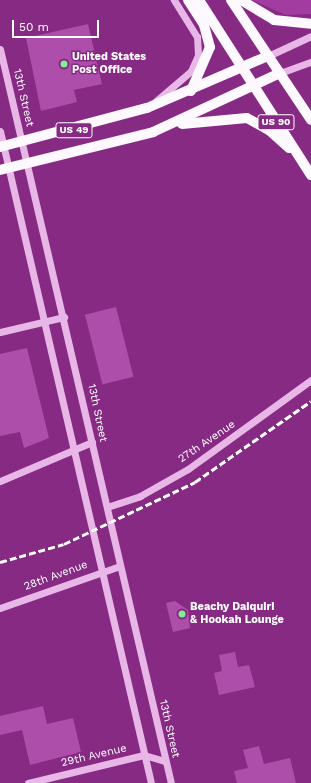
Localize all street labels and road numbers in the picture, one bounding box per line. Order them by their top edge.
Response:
street label: 13th Street [10,68,36,128]
road number: US 90 [257,114,295,130]
road number: US 49 [55,122,93,138]
street label: 13th Street [84,383,110,443]
street label: 27th Avenue [176,418,238,466]
street label: 28th Avenue [22,558,90,594]
street label: 13th Street [156,699,182,759]
street label: 29th Avenue [60,742,128,770]

